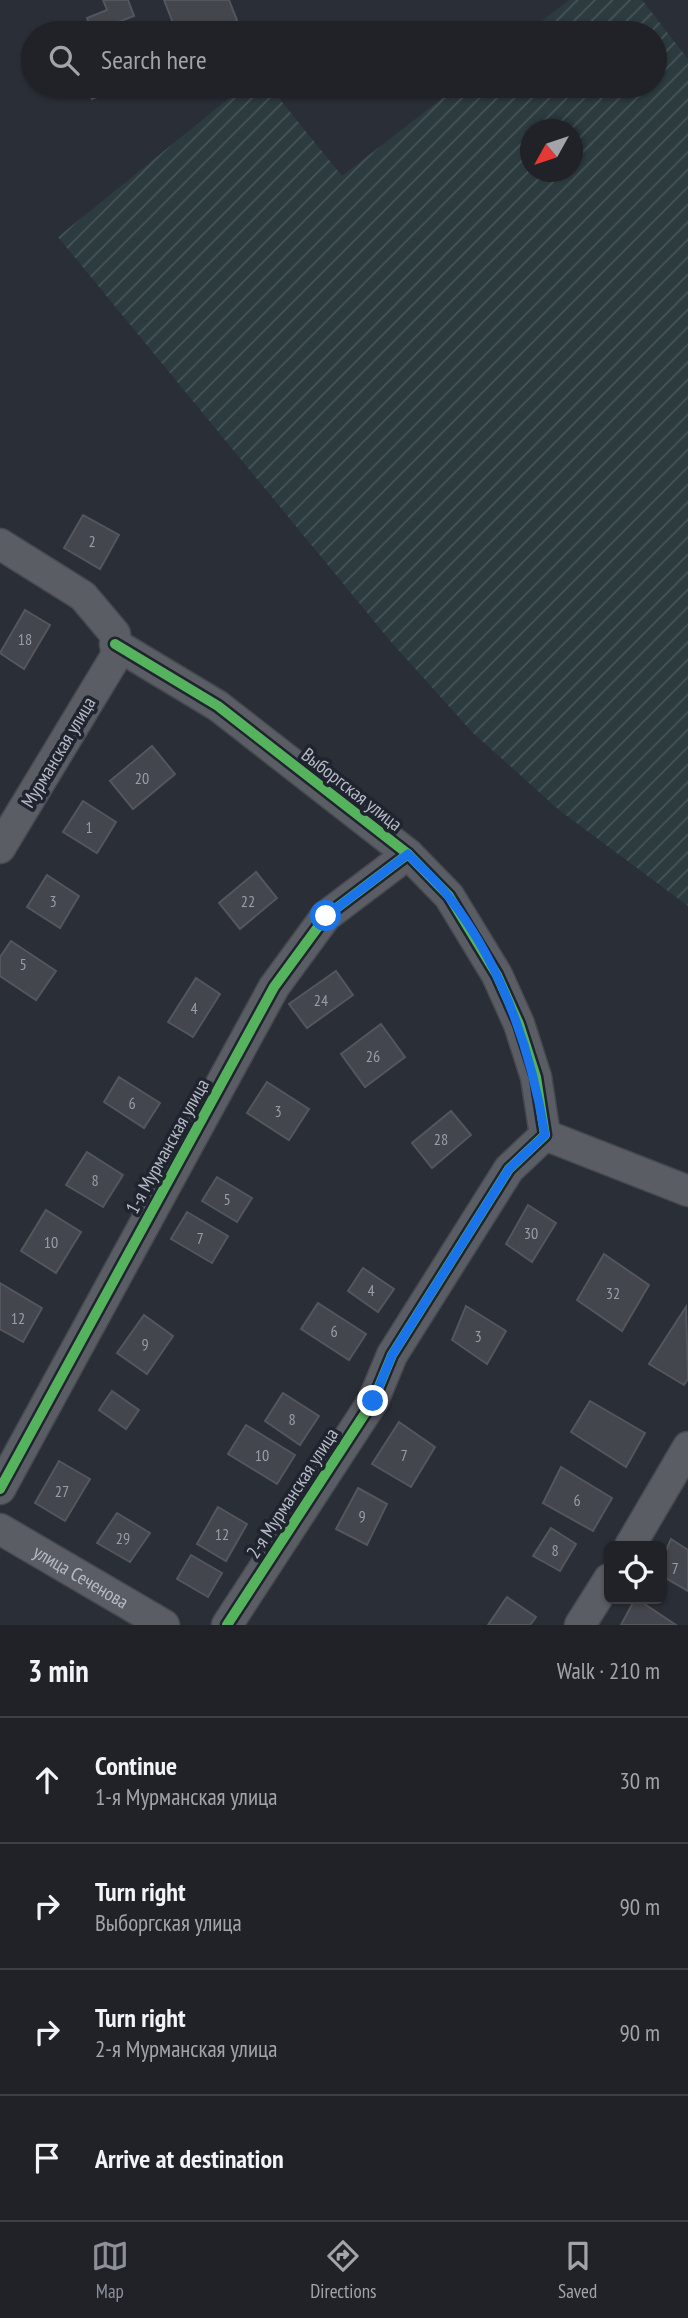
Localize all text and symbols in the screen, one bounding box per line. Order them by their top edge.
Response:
search box [21,21,667,98]
icon: search [45,41,83,79]
text: Search here [101,43,207,76]
north arrow [520,119,583,182]
house number: 2 [88,531,96,551]
house number: 18 [18,629,32,649]
street label: Мурманская улица [15,692,101,812]
street label: Выборгская улица [297,742,407,836]
house number: 20 [135,768,149,788]
house number: 1 [85,817,93,837]
house number: 3 [49,891,57,911]
house number: 22 [241,891,255,911]
route start [310,900,341,931]
house number: 5 [19,954,27,974]
house number: 24 [314,990,328,1010]
house number: 4 [190,998,198,1018]
house number: 26 [366,1046,380,1066]
street label: 1-я Мурманская улица [120,1074,214,1218]
house number: 6 [128,1093,136,1113]
house number: 3 [274,1101,282,1121]
house number: 28 [434,1129,448,1149]
house number: 8 [91,1170,99,1190]
house number: 5 [223,1189,231,1209]
house number: 30 [524,1223,538,1243]
house number: 7 [196,1228,204,1248]
house number: 10 [44,1232,58,1252]
house number: 4 [367,1280,375,1300]
house number: 32 [606,1283,620,1303]
house number: 12 [11,1308,25,1328]
house number: 6 [330,1321,338,1341]
house number: 3 [474,1326,482,1346]
house number: 9 [141,1334,149,1354]
route end [357,1385,388,1416]
house number: 8 [288,1409,296,1429]
street label: 2-я Мурманская улица [241,1423,343,1563]
house number: 10 [255,1445,269,1465]
house number: 7 [400,1445,408,1465]
house number: 27 [55,1481,69,1501]
house number: 6 [573,1490,581,1510]
house number: 9 [358,1506,366,1526]
house number: 12 [215,1524,229,1544]
house number: 29 [116,1528,130,1548]
street label: улица Сеченова [29,1539,133,1614]
house number: 8 [551,1540,559,1560]
map controls [604,1541,667,1604]
button: locate [604,1541,667,1604]
house number: 7 [671,1558,679,1578]
text: 3 min [28,1651,89,1690]
text: Walk · 210 m [557,1656,660,1685]
text: Continue [95,1749,177,1782]
icon: ahead [28,1761,66,1799]
text: 30 m [619,1766,660,1795]
text: 1-я Мурманская улица [95,1782,277,1811]
text: Turn right [95,1875,186,1908]
icon: right [28,1887,66,1925]
text: 90 m [619,1892,660,1921]
text: Выборгская улица [95,1908,242,1937]
text: Turn right [95,2001,186,2034]
icon: right [28,2013,66,2051]
text: 90 m [619,2018,660,2047]
text: 2-я Мурманская улица [95,2034,277,2063]
icon: arrive [28,2139,66,2177]
text: Arrive at destination [95,2142,284,2175]
tab: Map [91,2237,129,2303]
tab: Directions [310,2237,376,2303]
tab: Saved [558,2237,597,2303]

